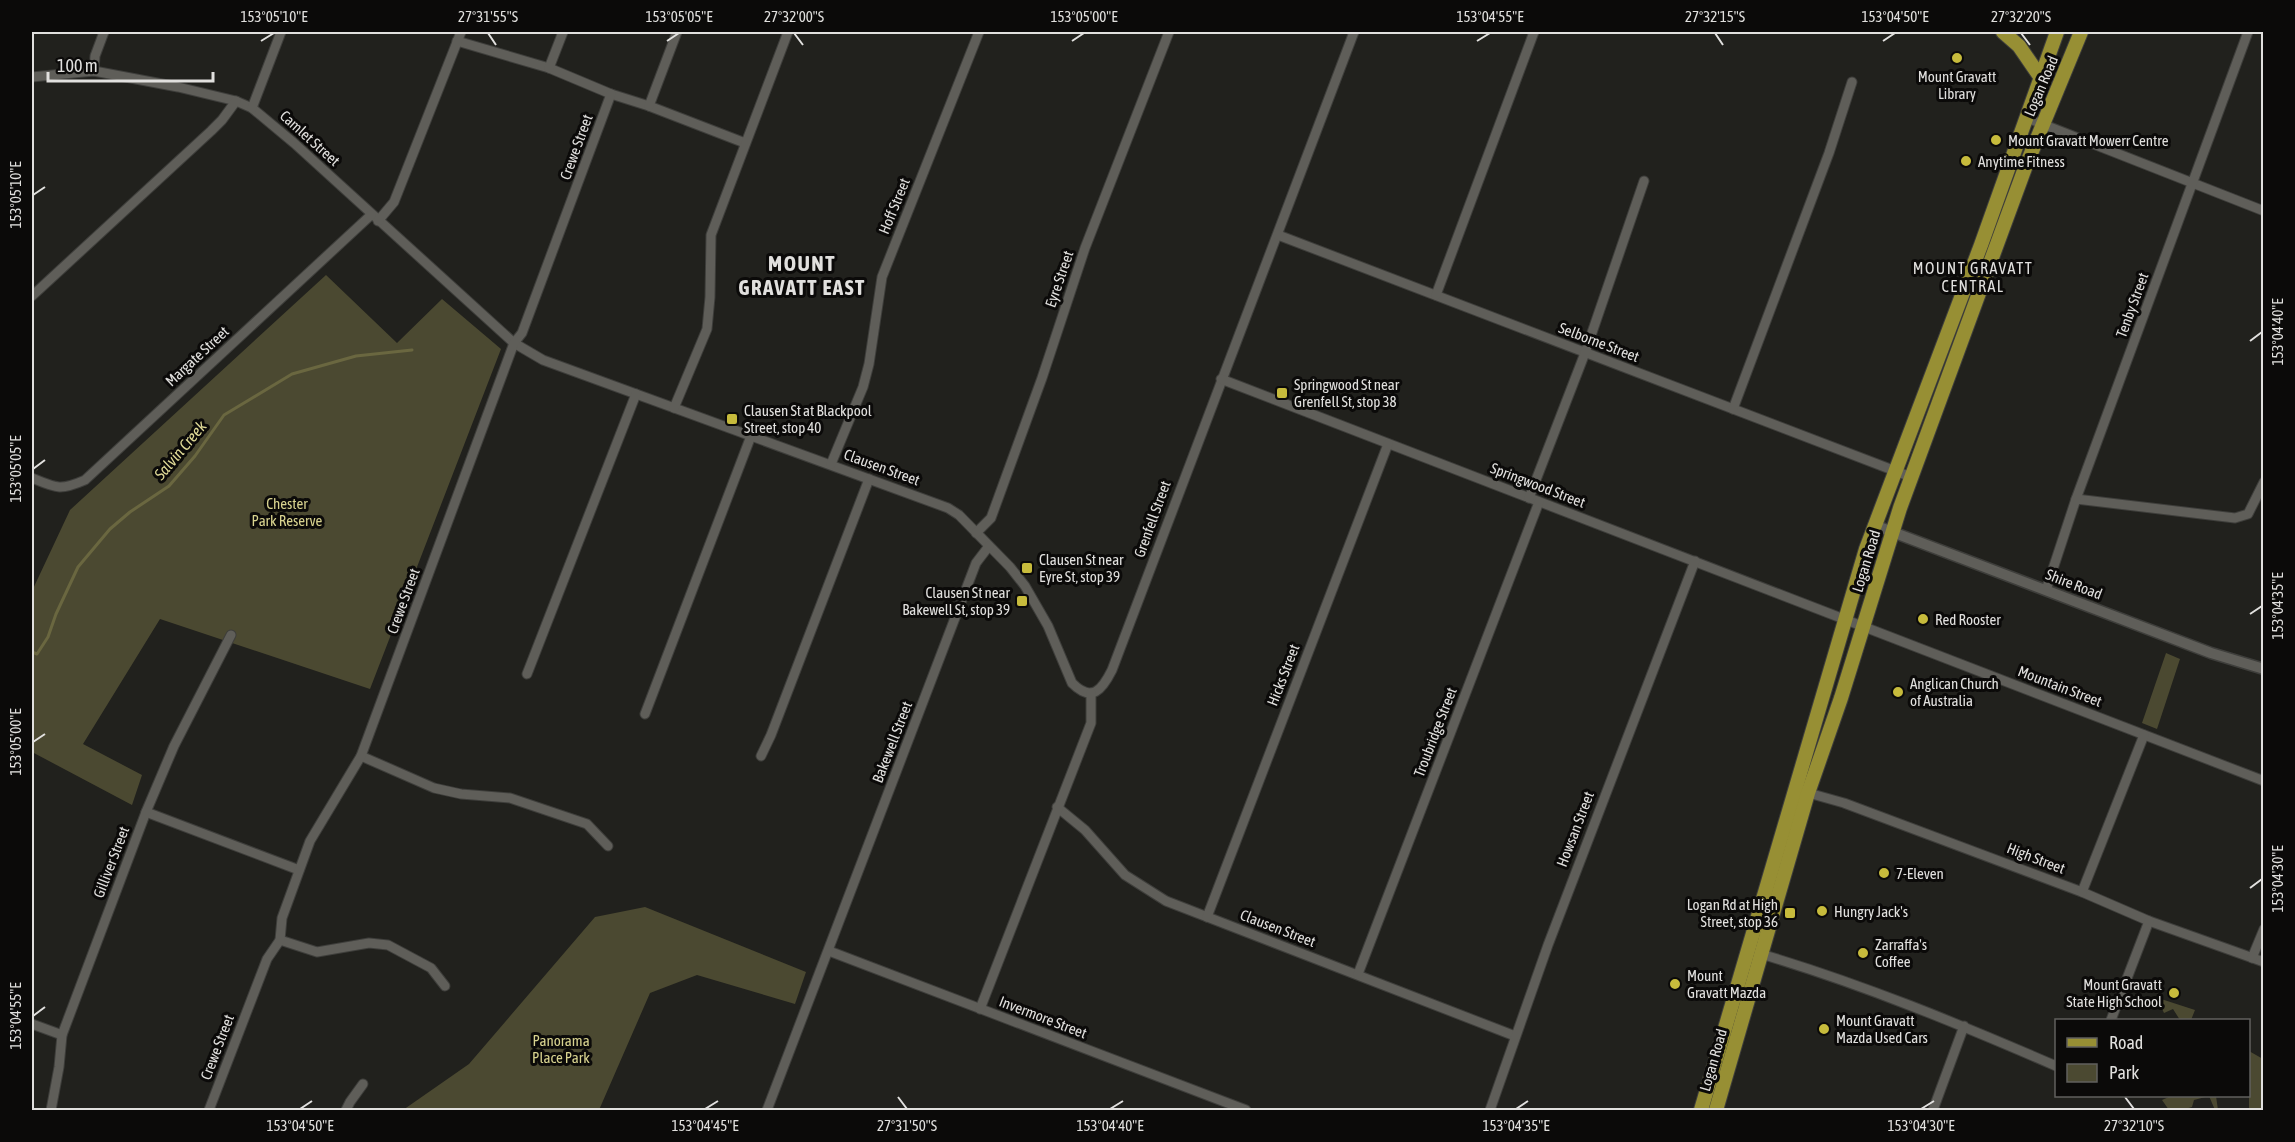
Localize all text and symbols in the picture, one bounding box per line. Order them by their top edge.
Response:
text: 153°05'10"E [240,8,308,25]
text: 27°31'55"S [458,8,518,25]
text: 153°05'05"E [645,8,713,25]
text: 27°32'00"S [764,8,824,25]
text: 153°05'00"E [1050,8,1118,25]
text: 153°04'55"E [1456,8,1524,25]
text: 27°32'15"S [1685,8,1745,25]
text: 153°04'50"E [1861,8,1929,25]
text: 27°32'20"S [1991,8,2051,25]
scale bar [48,45,213,83]
marker: Mount Gravatt Library [1950,51,1964,65]
street label: Logan Road [2021,53,2061,119]
text: 100 m [57,55,98,76]
place label: Mount Gravatt Library [1918,68,1996,102]
street label: Camlet Street [277,107,343,169]
street label: Crewe Street [556,112,596,182]
place label: Mount Gravatt Mowerr Centre [2008,132,2169,149]
marker: Mount Gravatt Mowerr Centre [1989,133,2003,147]
place label: Anytime Fitness [1978,153,2065,170]
marker: Anytime Fitness [1959,154,1973,168]
text: 153°05'10"E [7,161,24,229]
street label: Hoff Street [875,176,913,236]
street label: Eyre Street [1041,248,1077,310]
district label: MOUNT GRAVATT EAST [738,251,866,299]
district label: MOUNT GRAVATT CENTRAL [1913,259,2033,295]
street label: Tenby Street [2112,270,2152,340]
text: 153°04'40"E [2269,298,2286,366]
street label: Selborne Street [1556,319,1642,365]
street label: Margate Street [162,322,232,390]
place label: Springwood St near Grenfell St, stop 38 [1294,376,1400,410]
marker: Springwood St near Grenfell St, stop 38 [1275,386,1289,400]
place label: Clausen St at Blackpool Street, stop 40 [744,402,872,436]
marker: Clausen St at Blackpool Street, stop 40 [725,412,739,426]
water label: Salvin Creek [150,416,210,484]
text: 153°05'05"E [7,435,24,503]
street label: Clausen Street [842,445,922,489]
street label: Springwood Street [1488,459,1588,511]
street label: Grenfell Street [1130,478,1174,560]
park label: Chester Park Reserve [252,495,323,529]
street label: Logan Road [1849,528,1883,594]
place label: Clausen St near Eyre St, stop 39 [1039,551,1124,585]
marker: Clausen St near Eyre St, stop 39 [1020,561,1034,575]
street label: Crewe Street [383,566,423,636]
street label: Shire Road [2043,566,2105,602]
text: 153°04'35"E [2269,572,2286,640]
place label: Clausen St near Bakewell St, stop 39 [902,584,1011,618]
marker: Clausen St near Bakewell St, stop 39 [1015,594,1029,608]
place label: Red Rooster [1935,611,2001,628]
marker: Red Rooster [1916,612,1930,626]
street label: Hicks Street [1263,642,1303,708]
street label: Mountain Street [2016,662,2104,710]
place label: Anglican Church of Australia [1910,675,1999,709]
street label: Troubridge Street [1410,685,1460,779]
marker: Anglican Church of Australia [1891,685,1905,699]
street label: Bakewell Street [869,699,915,785]
text: 153°05'00"E [7,708,24,776]
street label: Howsan Street [1553,789,1597,869]
street label: Gilliver Street [90,824,132,900]
street label: High Street [2005,839,2067,877]
text: 153°04'30"E [2269,845,2286,913]
place label: 7-Eleven [1896,865,1944,882]
marker: 7-Eleven [1877,866,1891,880]
place label: Logan Rd at High Street, stop 36 [1687,896,1778,930]
place label: Hungry Jack's [1834,903,1908,920]
marker: Hungry Jack's [1815,904,1829,918]
street label: Clausen Street [1238,906,1318,950]
marker: Logan Rd at High Street, stop 36 [1783,906,1797,920]
place label: Zarraffa's Coffee [1875,936,1927,970]
marker: Zarraffa's Coffee [1856,946,1870,960]
place label: Mount Gravatt Mazda [1687,967,1766,1001]
place label: Mount Gravatt State High School [2066,976,2162,1010]
marker: Mount Gravatt Mazda [1668,977,1682,991]
text: 153°04'55"E [7,982,24,1050]
marker: Mount Gravatt State High School [2167,986,2181,1000]
street label: Invermore Street [997,993,1089,1041]
street label: Crewe Street [197,1012,237,1082]
place label: Mount Gravatt Mazda Used Cars [1836,1012,1928,1046]
legend [2055,1019,2250,1097]
marker: Mount Gravatt Mazda Used Cars [1817,1022,1831,1036]
street label: Logan Road [1696,1027,1730,1093]
park label: Panorama Place Park [532,1032,590,1066]
text: Road [2109,1032,2143,1053]
text: Park [2109,1062,2139,1083]
text: 153°04'50"E [266,1117,334,1134]
text: 153°04'45"E [671,1117,739,1134]
text: 27°31'50"S [877,1117,937,1134]
text: 153°04'40"E [1076,1117,1144,1134]
text: 153°04'35"E [1482,1117,1550,1134]
text: 153°04'30"E [1887,1117,1955,1134]
text: 27°32'10"S [2104,1117,2164,1134]

